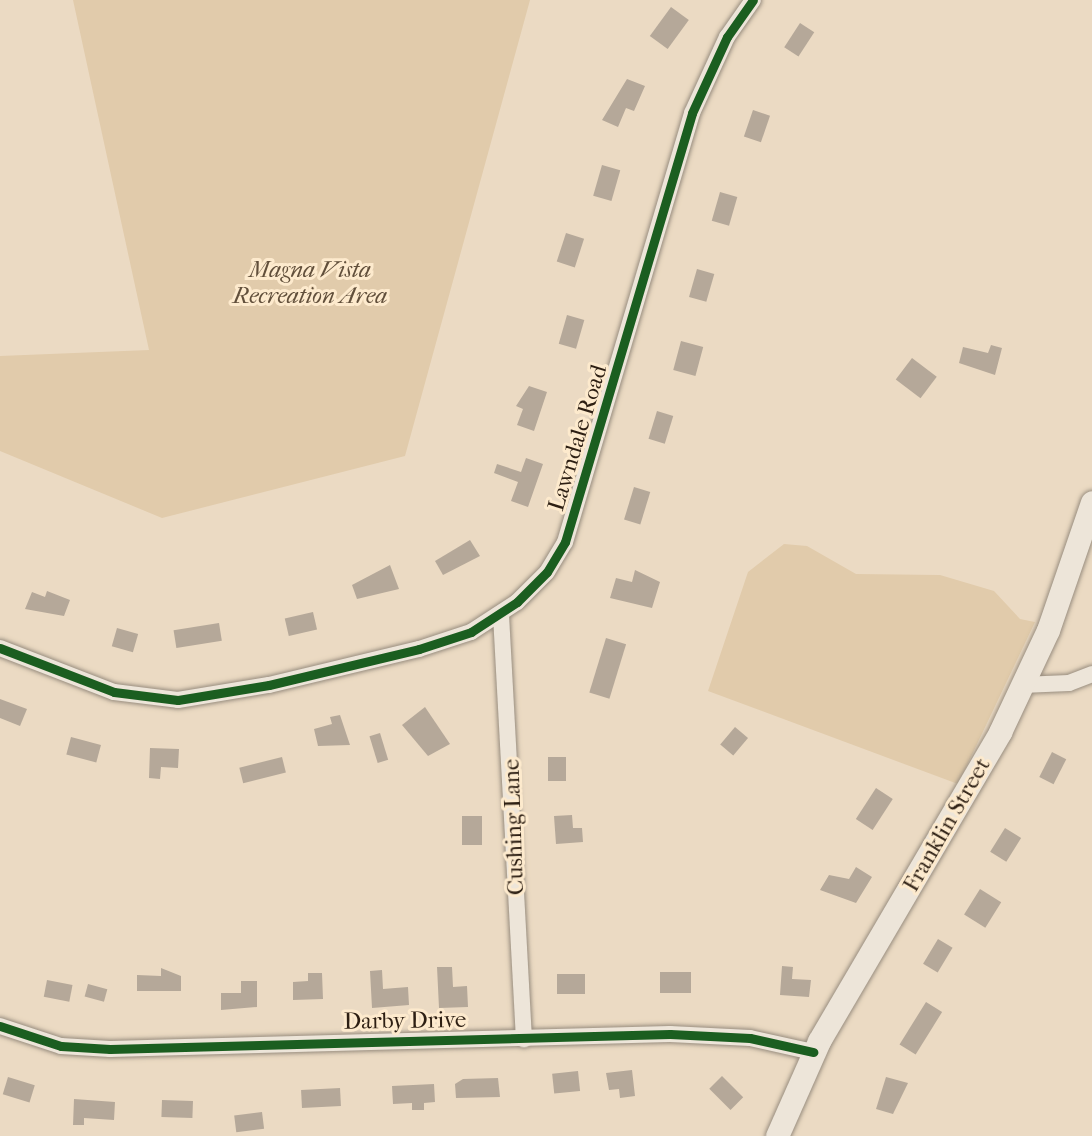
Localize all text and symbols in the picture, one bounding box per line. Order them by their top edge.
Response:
park label: Magna Vista Recreation Area [233,256,387,310]
street label: Lawndale Road [543,362,613,514]
street label: Franklin Street [898,753,996,897]
street label: Cushing Lane [498,758,530,896]
street label: Darby Drive [343,1006,467,1036]

